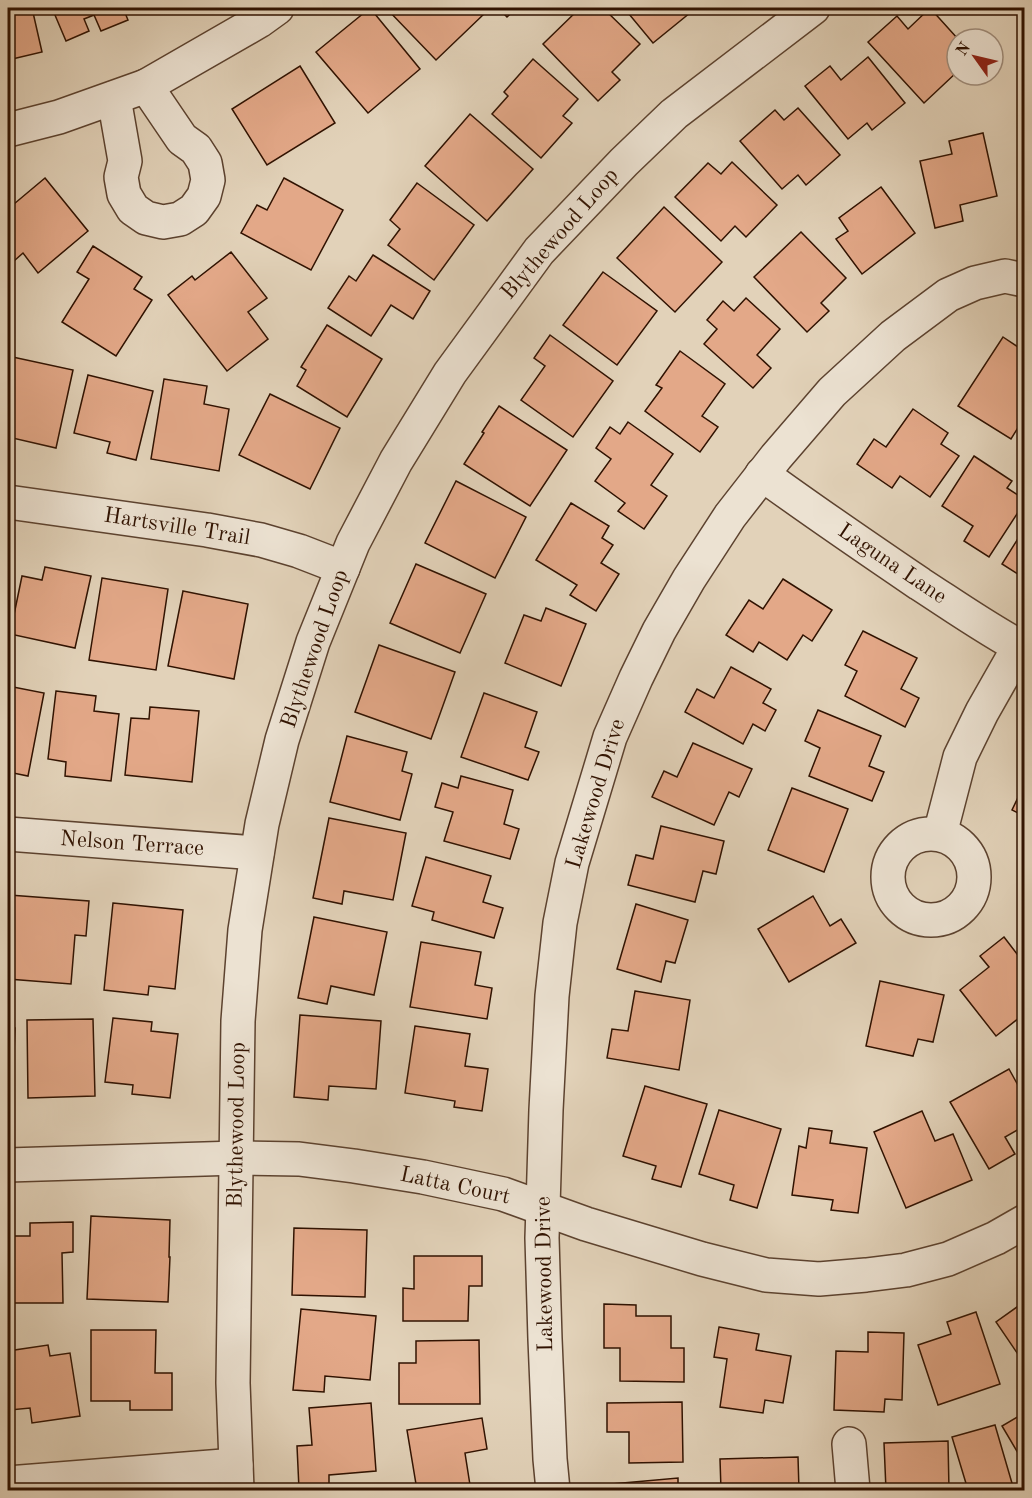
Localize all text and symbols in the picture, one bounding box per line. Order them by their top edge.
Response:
north arrow [945,27,1005,87]
text: N [954,40,975,59]
street label: Blythewood Loop [497,164,623,304]
street label: Hartsville Trail [102,505,252,549]
street label: Laguna Lane [834,520,950,608]
street label: Blythewood Loop [278,567,352,731]
street label: Lakewood Drive [563,716,629,872]
street label: Nelson Terrace [59,828,205,860]
street label: Blythewood Loop [225,1042,249,1208]
street label: Latta Court [398,1164,512,1208]
street label: Lakewood Drive [533,1196,557,1352]

